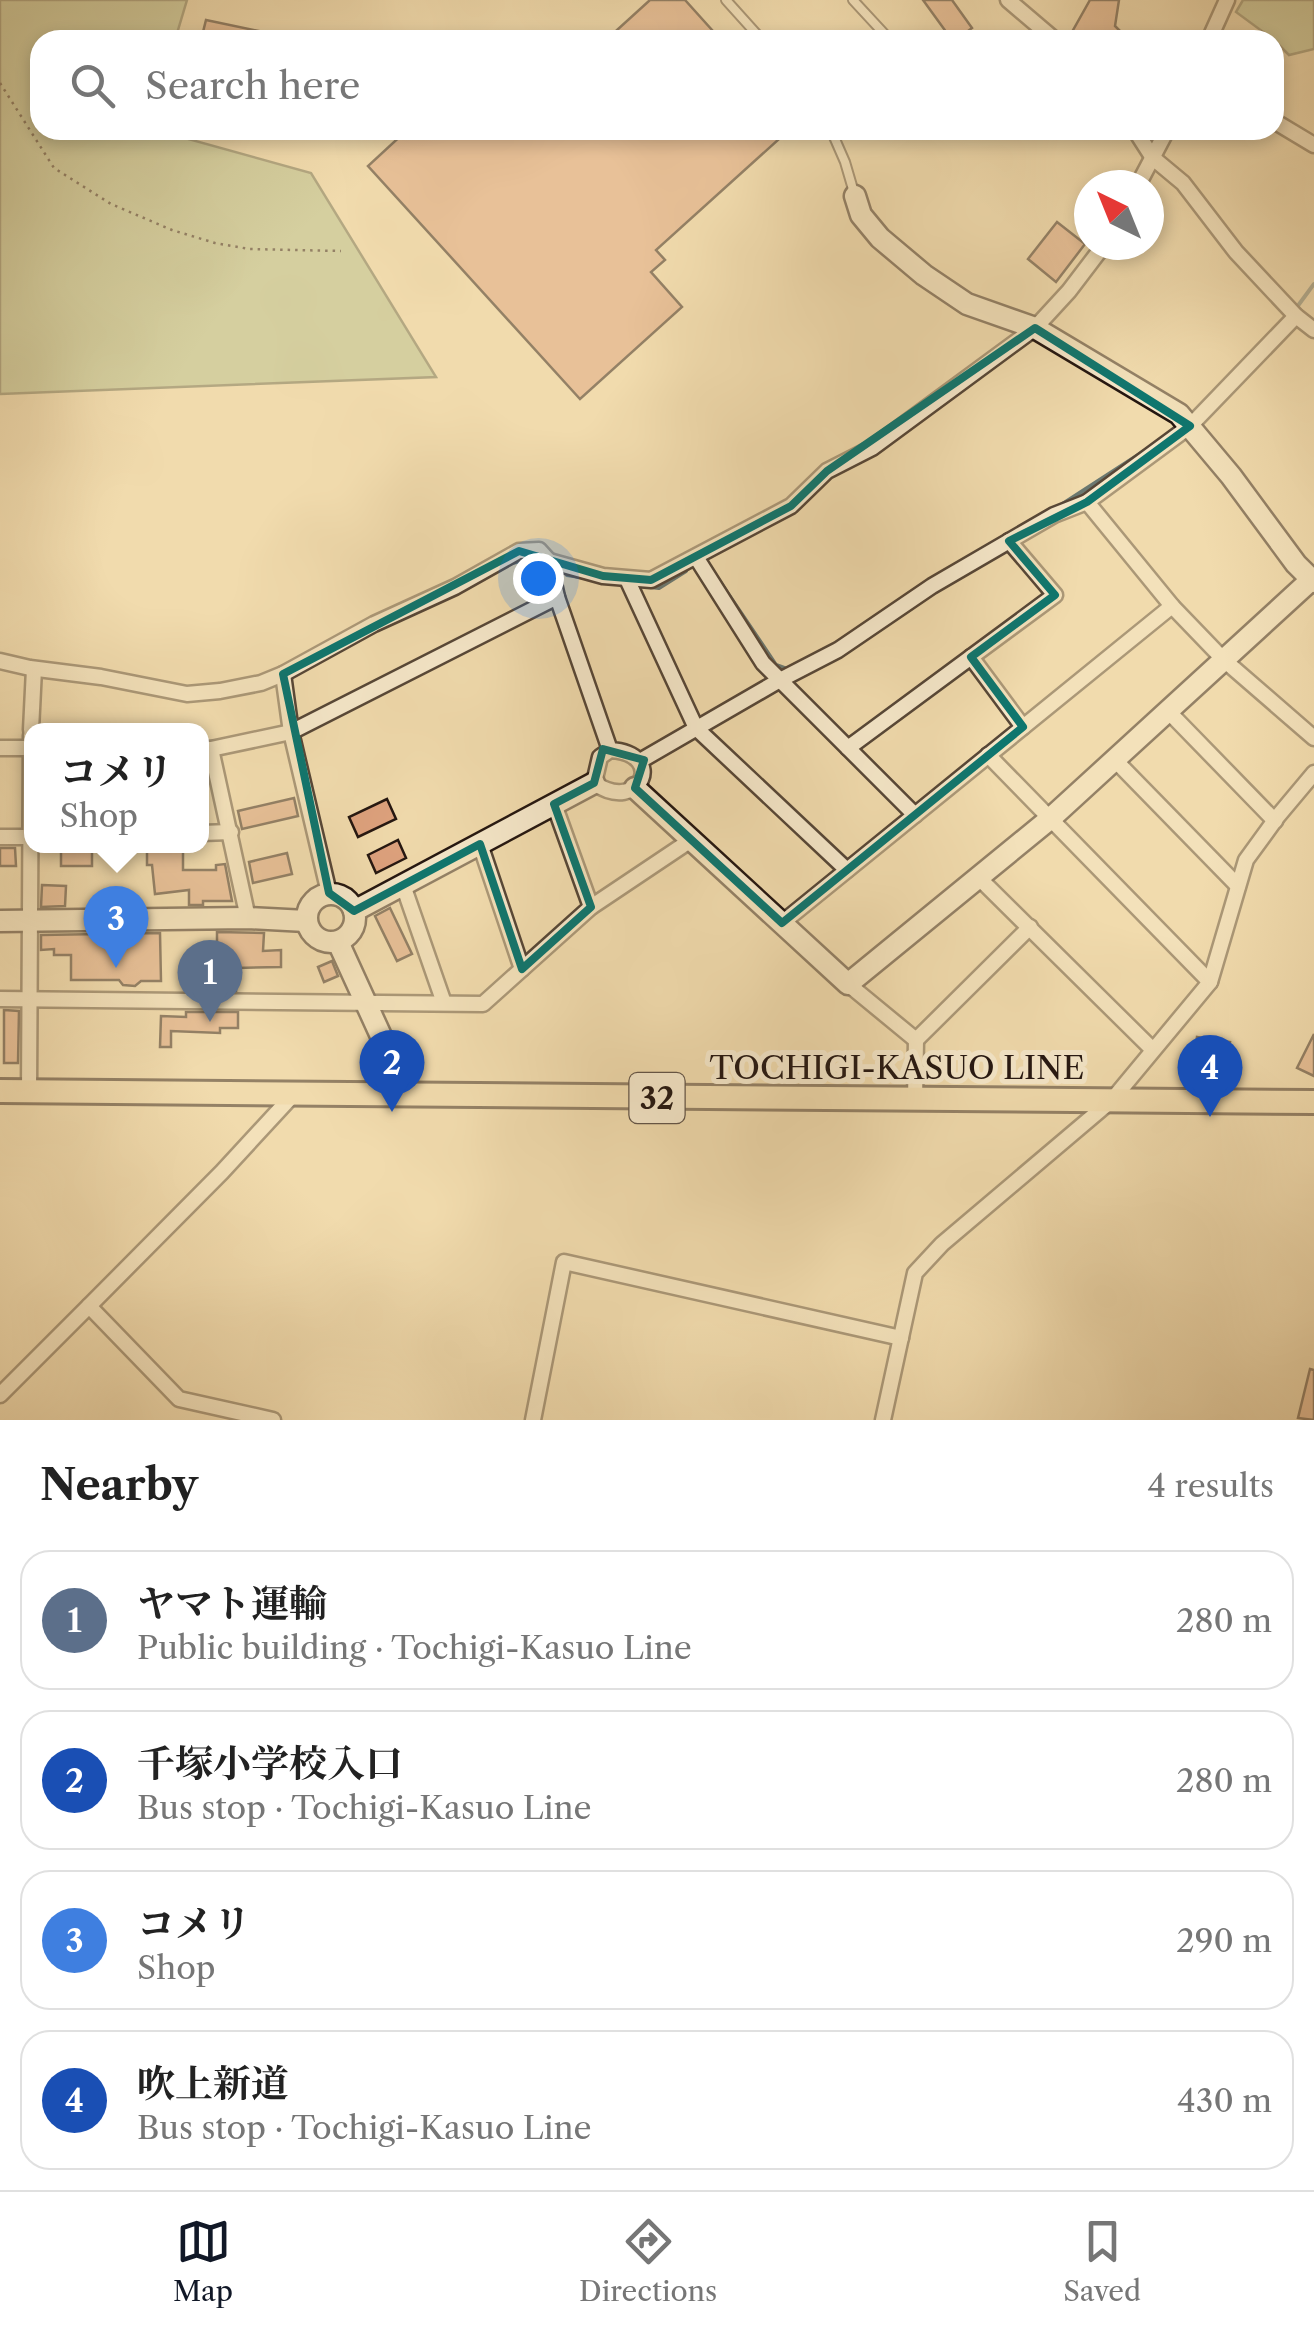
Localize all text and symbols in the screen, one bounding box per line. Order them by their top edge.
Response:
search box [30,30,1284,140]
icon: search [65,58,120,113]
text: Search here [145,62,360,109]
north arrow [1074,170,1164,260]
your location [513,553,564,604]
popup [24,723,209,853]
text: コメリ [59,748,174,795]
text: Shop [59,796,138,835]
pin: 3 [84,886,148,968]
pin: 1 [178,940,242,1022]
pin: 2 [360,1030,424,1112]
pin: 4 [1178,1034,1242,1117]
street label: TOCHIGI-KASUO LINE [709,1048,1085,1087]
road number: 32 [630,1073,684,1123]
text: Nearby [40,1459,198,1511]
text: 4 results [1148,1466,1274,1505]
text: ヤマト運輸 [137,1580,327,1627]
text: 1 [67,1601,82,1640]
text: 280 m [1176,1601,1272,1640]
text: Public building · Tochigi-Kasuo Line [137,1628,692,1667]
text: 千塚小学校入口 [137,1740,403,1787]
text: 2 [65,1761,84,1800]
text: 280 m [1176,1761,1272,1800]
text: Bus stop · Tochigi-Kasuo Line [137,1788,591,1827]
text: コメリ [137,1900,251,1947]
text: 3 [65,1921,84,1960]
text: 290 m [1176,1921,1272,1960]
text: Shop [137,1948,216,1987]
text: 吹上新道 [137,2060,289,2107]
text: 4 [65,2081,84,2120]
text: 430 m [1177,2081,1272,2120]
text: Bus stop · Tochigi-Kasuo Line [137,2108,591,2147]
tab: Map [173,2214,233,2308]
tab: Directions [579,2214,717,2308]
tab: Saved [1063,2214,1141,2308]

